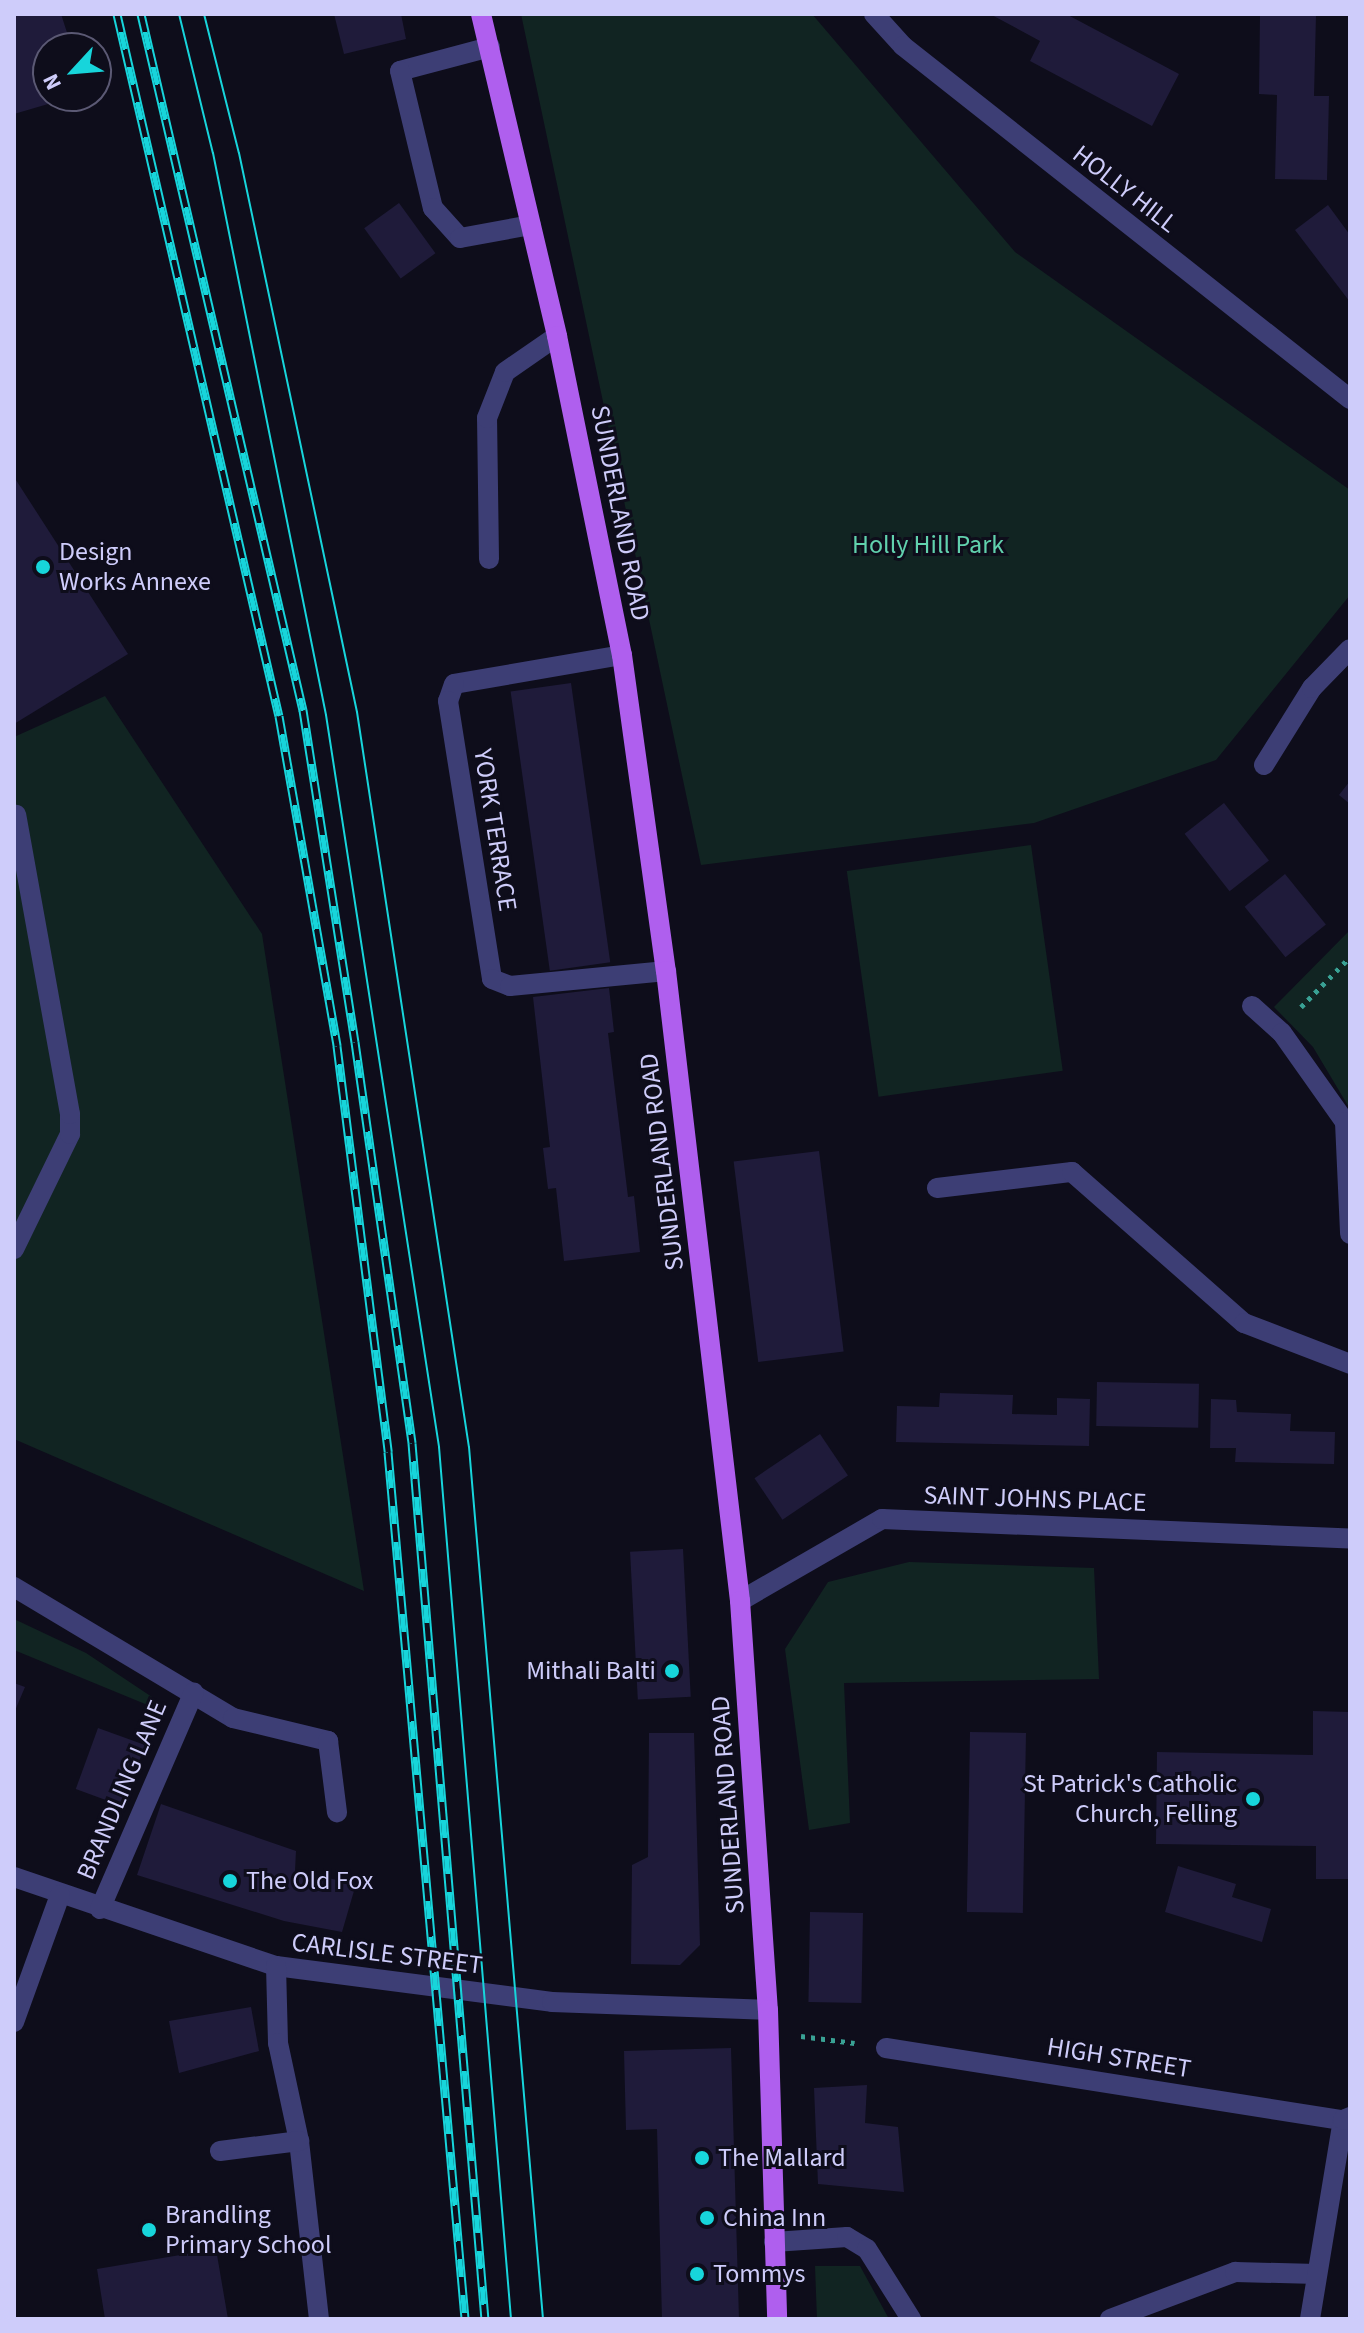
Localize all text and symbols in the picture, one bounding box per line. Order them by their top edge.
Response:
north arrow [32,32,112,112]
text: N [35,68,70,95]
street label: HOLLY HILL [1066,138,1184,240]
street label: SUNDERLAND ROAD [584,403,656,623]
park label: Holly Hill Park [852,529,1004,561]
place label: Design Works Annexe [59,536,211,598]
marker: Design Works Annexe [34,558,52,576]
street label: YORK TERRACE [467,747,523,913]
street label: SUNDERLAND ROAD [633,1052,691,1272]
street label: SAINT JOHNS PLACE [923,1480,1147,1518]
place label: Mithali Balti [526,1655,656,1687]
marker: Mithali Balti [663,1662,681,1680]
street label: SUNDERLAND ROAD [705,1695,751,1915]
street label: BRANDLING LANE [70,1696,174,1884]
place label: St Patrick's Catholic Church, Felling [1023,1768,1237,1830]
marker: St Patrick's Catholic Church, Felling [1244,1790,1262,1808]
place label: The Old Fox [246,1865,373,1897]
marker: The Old Fox [221,1872,239,1890]
street label: CARLISLE STREET [290,1927,484,1981]
street label: HIGH STREET [1045,2031,1193,2085]
place label: The Mallard [718,2142,846,2174]
marker: The Mallard [693,2149,711,2167]
place label: Brandling Primary School [165,2199,332,2260]
place label: China Inn [723,2202,826,2234]
marker: China Inn [698,2209,716,2227]
marker: Brandling Primary School [140,2221,158,2239]
place label: Tommys [713,2258,805,2290]
marker: Tommys [688,2265,706,2283]

